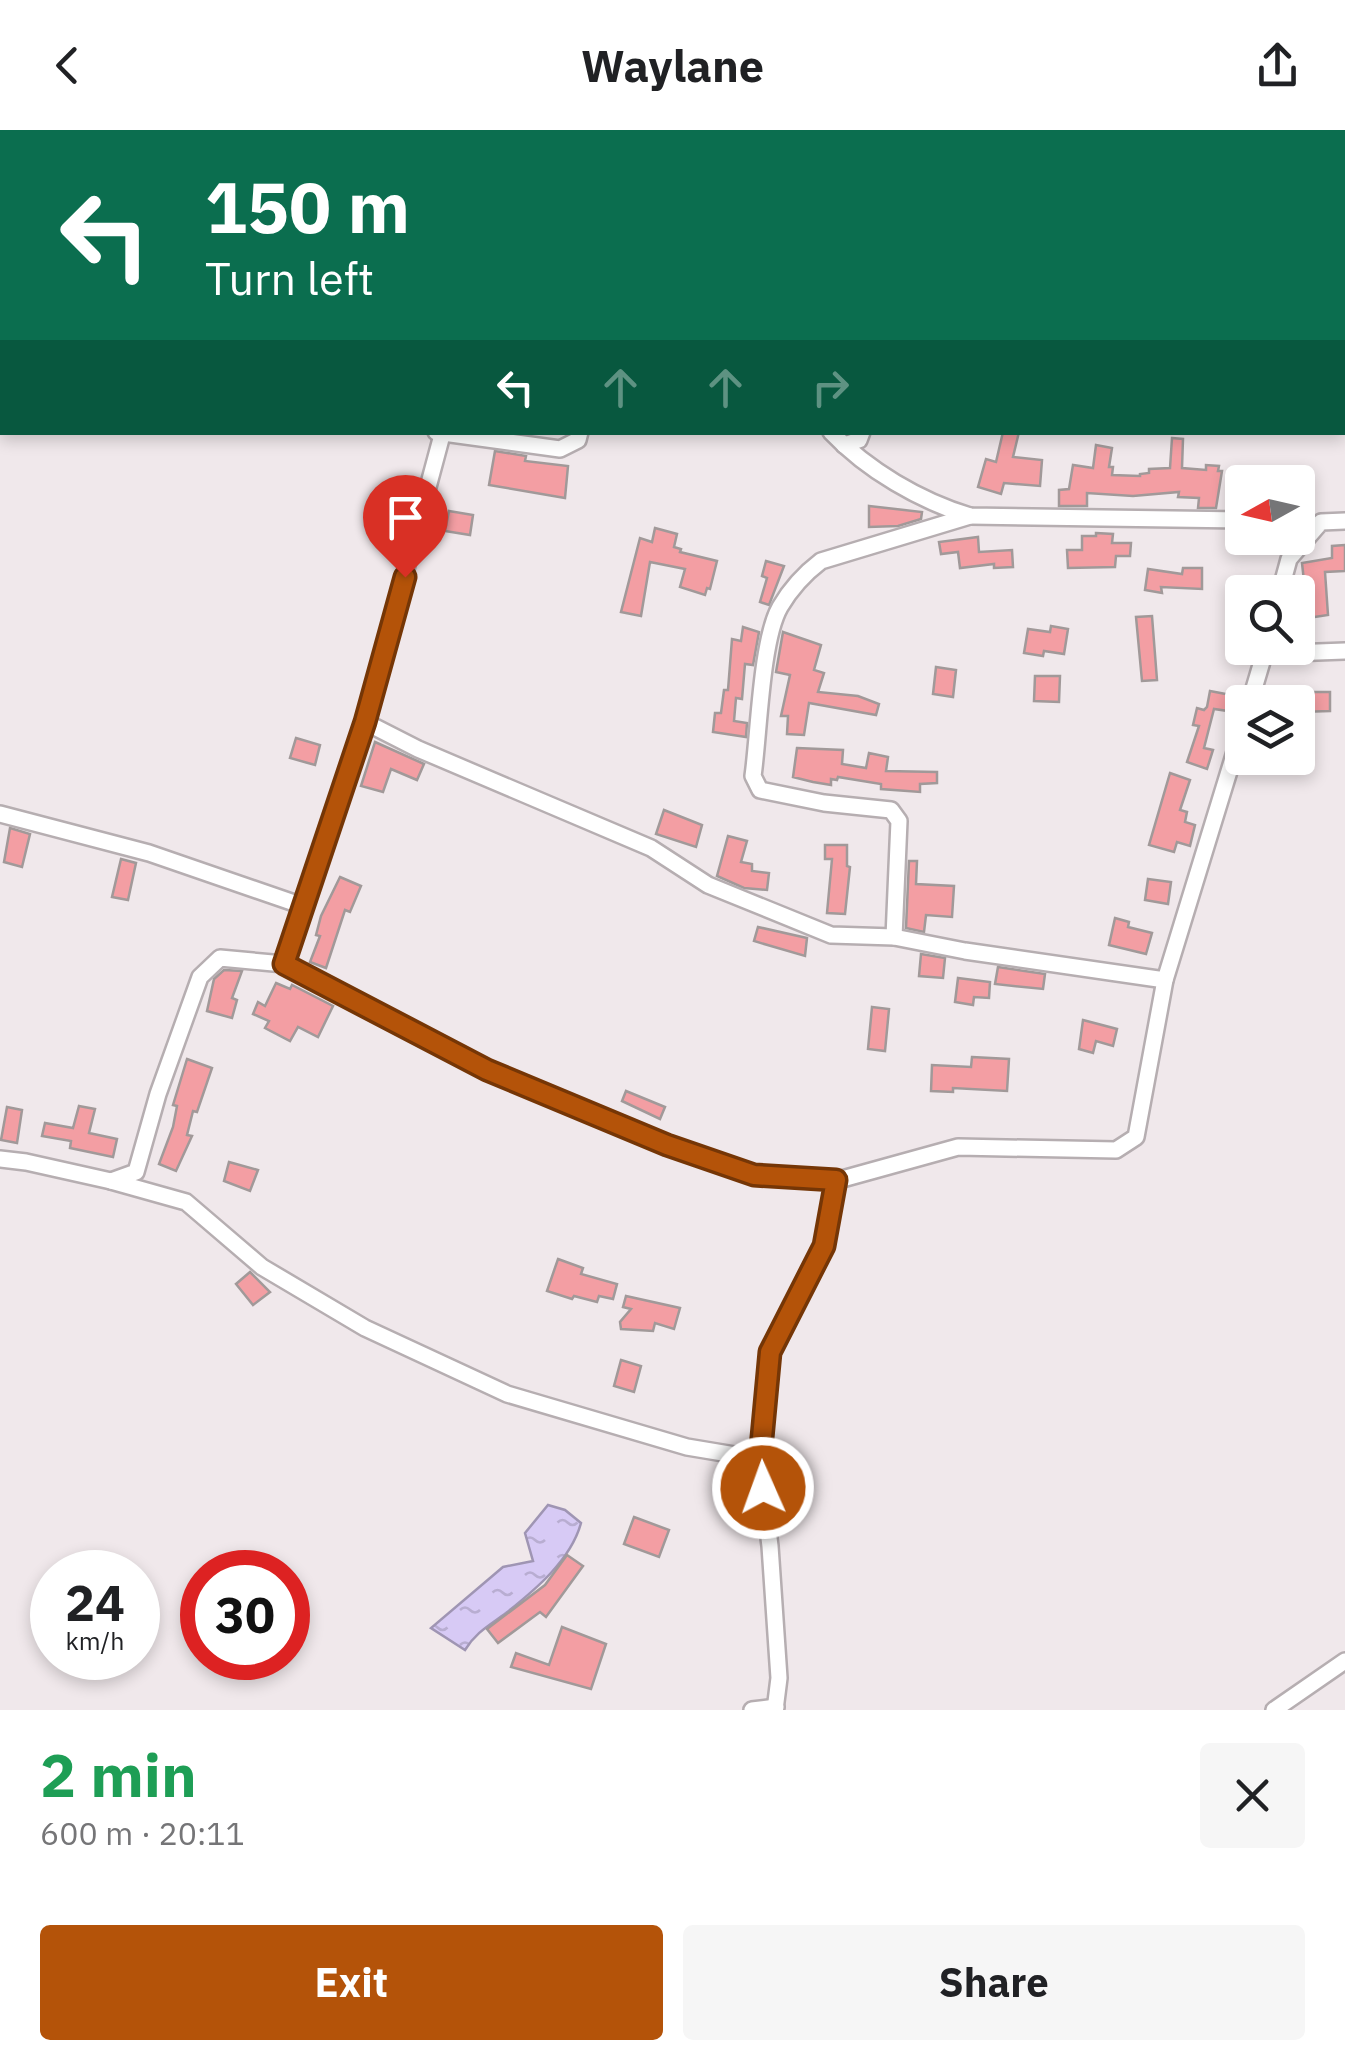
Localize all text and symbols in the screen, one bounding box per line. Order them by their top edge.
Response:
text: Waylane [581,36,764,94]
icon: back [40,38,95,93]
icon: share [1250,38,1305,93]
text: 150 m [205,161,410,252]
icon: left [40,170,170,300]
text: Turn left [205,249,374,307]
icon: left [488,360,543,415]
icon: ahead [593,360,648,415]
icon: ahead [698,360,753,415]
icon: right [803,360,858,415]
north arrow [1225,465,1315,555]
map controls [1225,465,1315,775]
pin [363,475,448,578]
icon: arrive [378,490,433,545]
button: search [1225,575,1315,665]
button: layers [1225,685,1315,775]
position arrow [711,1436,815,1540]
speed limit sign: 30 [180,1550,310,1680]
text: 24 [65,1570,125,1635]
text: km/h [66,1624,124,1657]
text: 2 min [40,1735,197,1814]
button: close [1200,1743,1305,1848]
text: 600 m · 20:11 [40,1812,245,1854]
button: Exit [40,1925,663,2040]
button: Share [683,1925,1305,2040]

